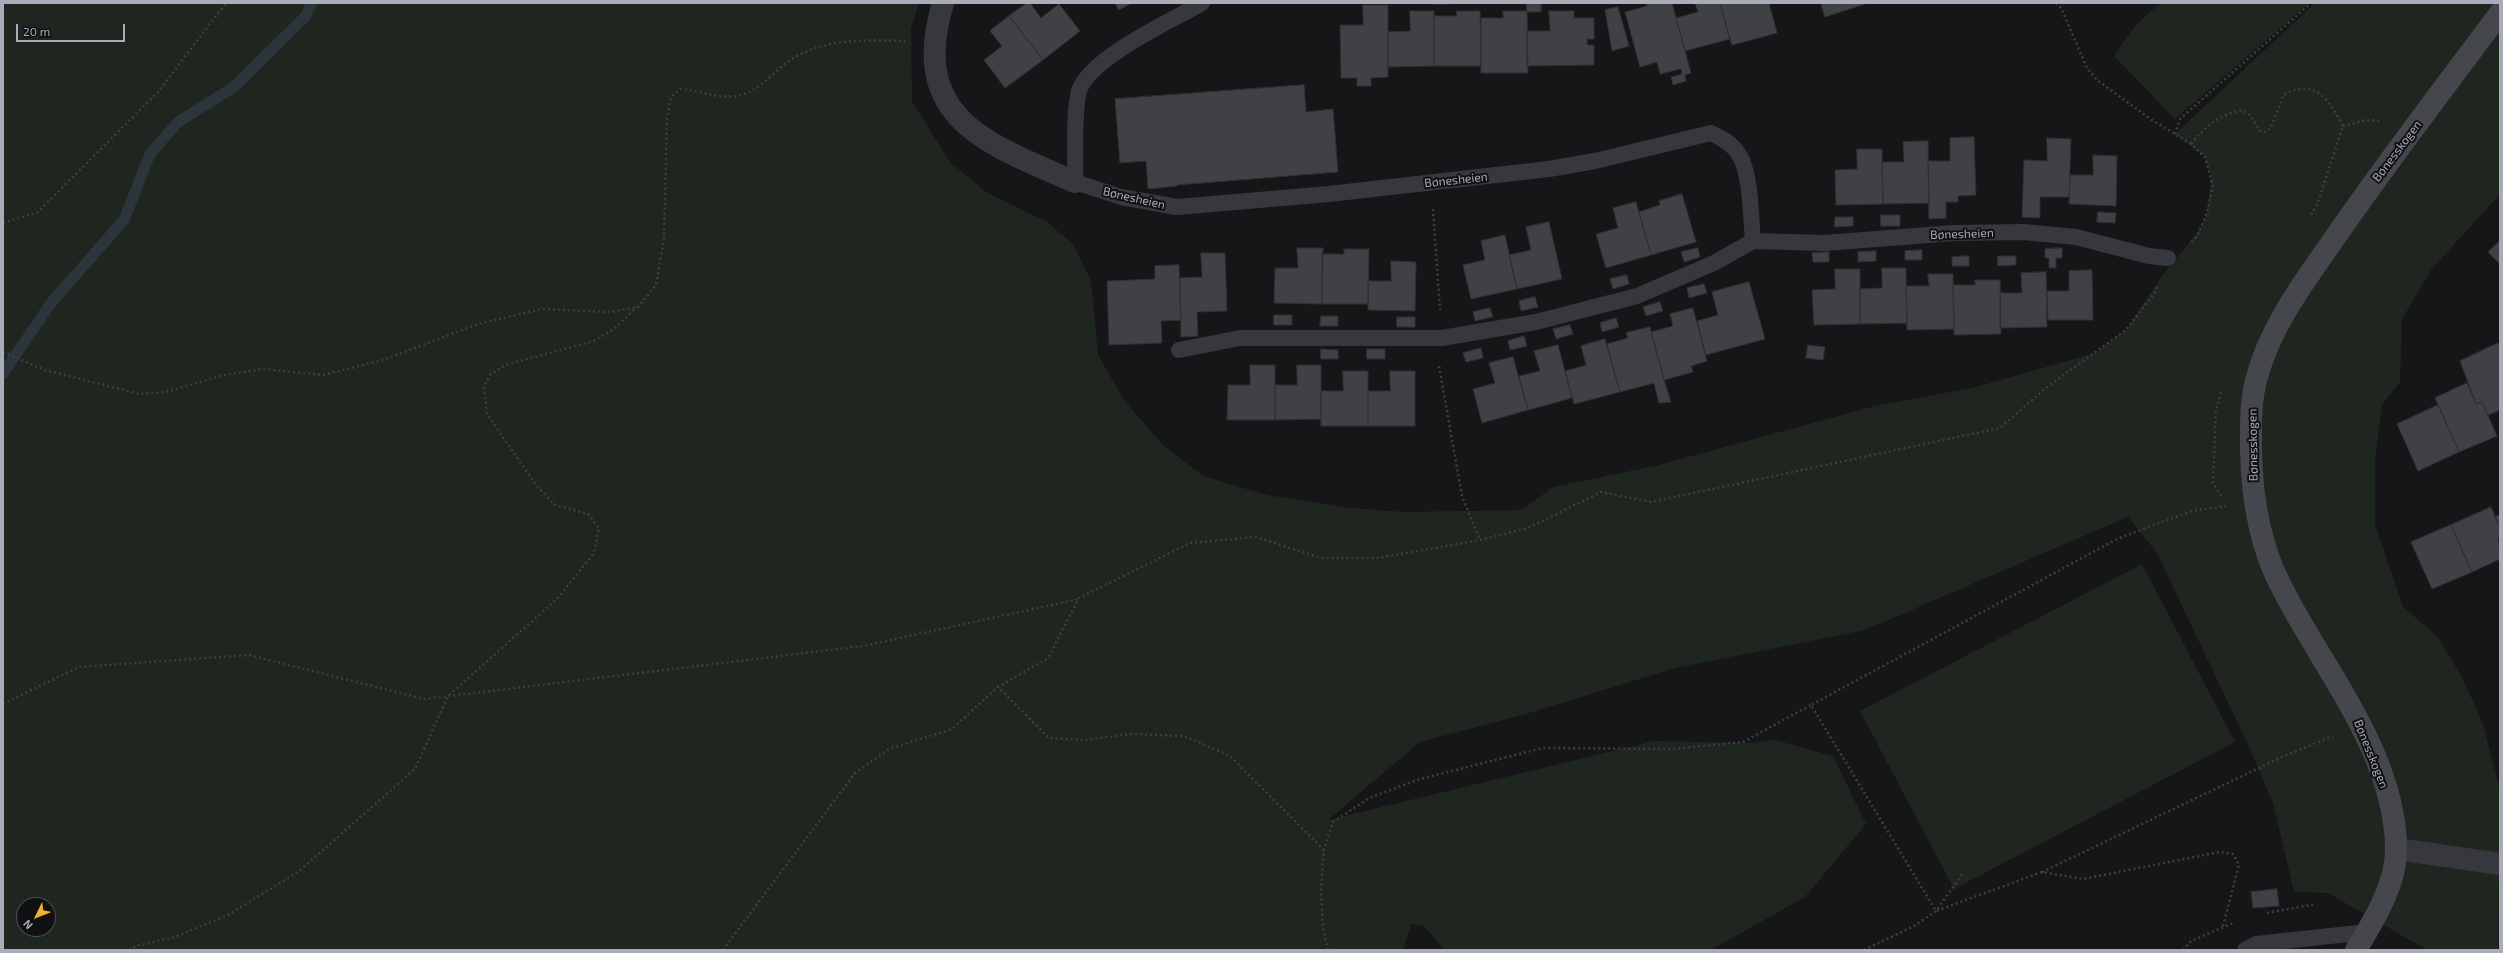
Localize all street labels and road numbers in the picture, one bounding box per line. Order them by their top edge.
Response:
street label: Bønesskogen [2369,118,2425,184]
street label: Bønesheien [1424,170,1488,190]
street label: Bønesheien [1101,184,1167,212]
street label: Bønesheien [1930,226,1994,242]
street label: Bønesskogen [2245,409,2261,481]
street label: Bønesskogen [2351,718,2391,790]

